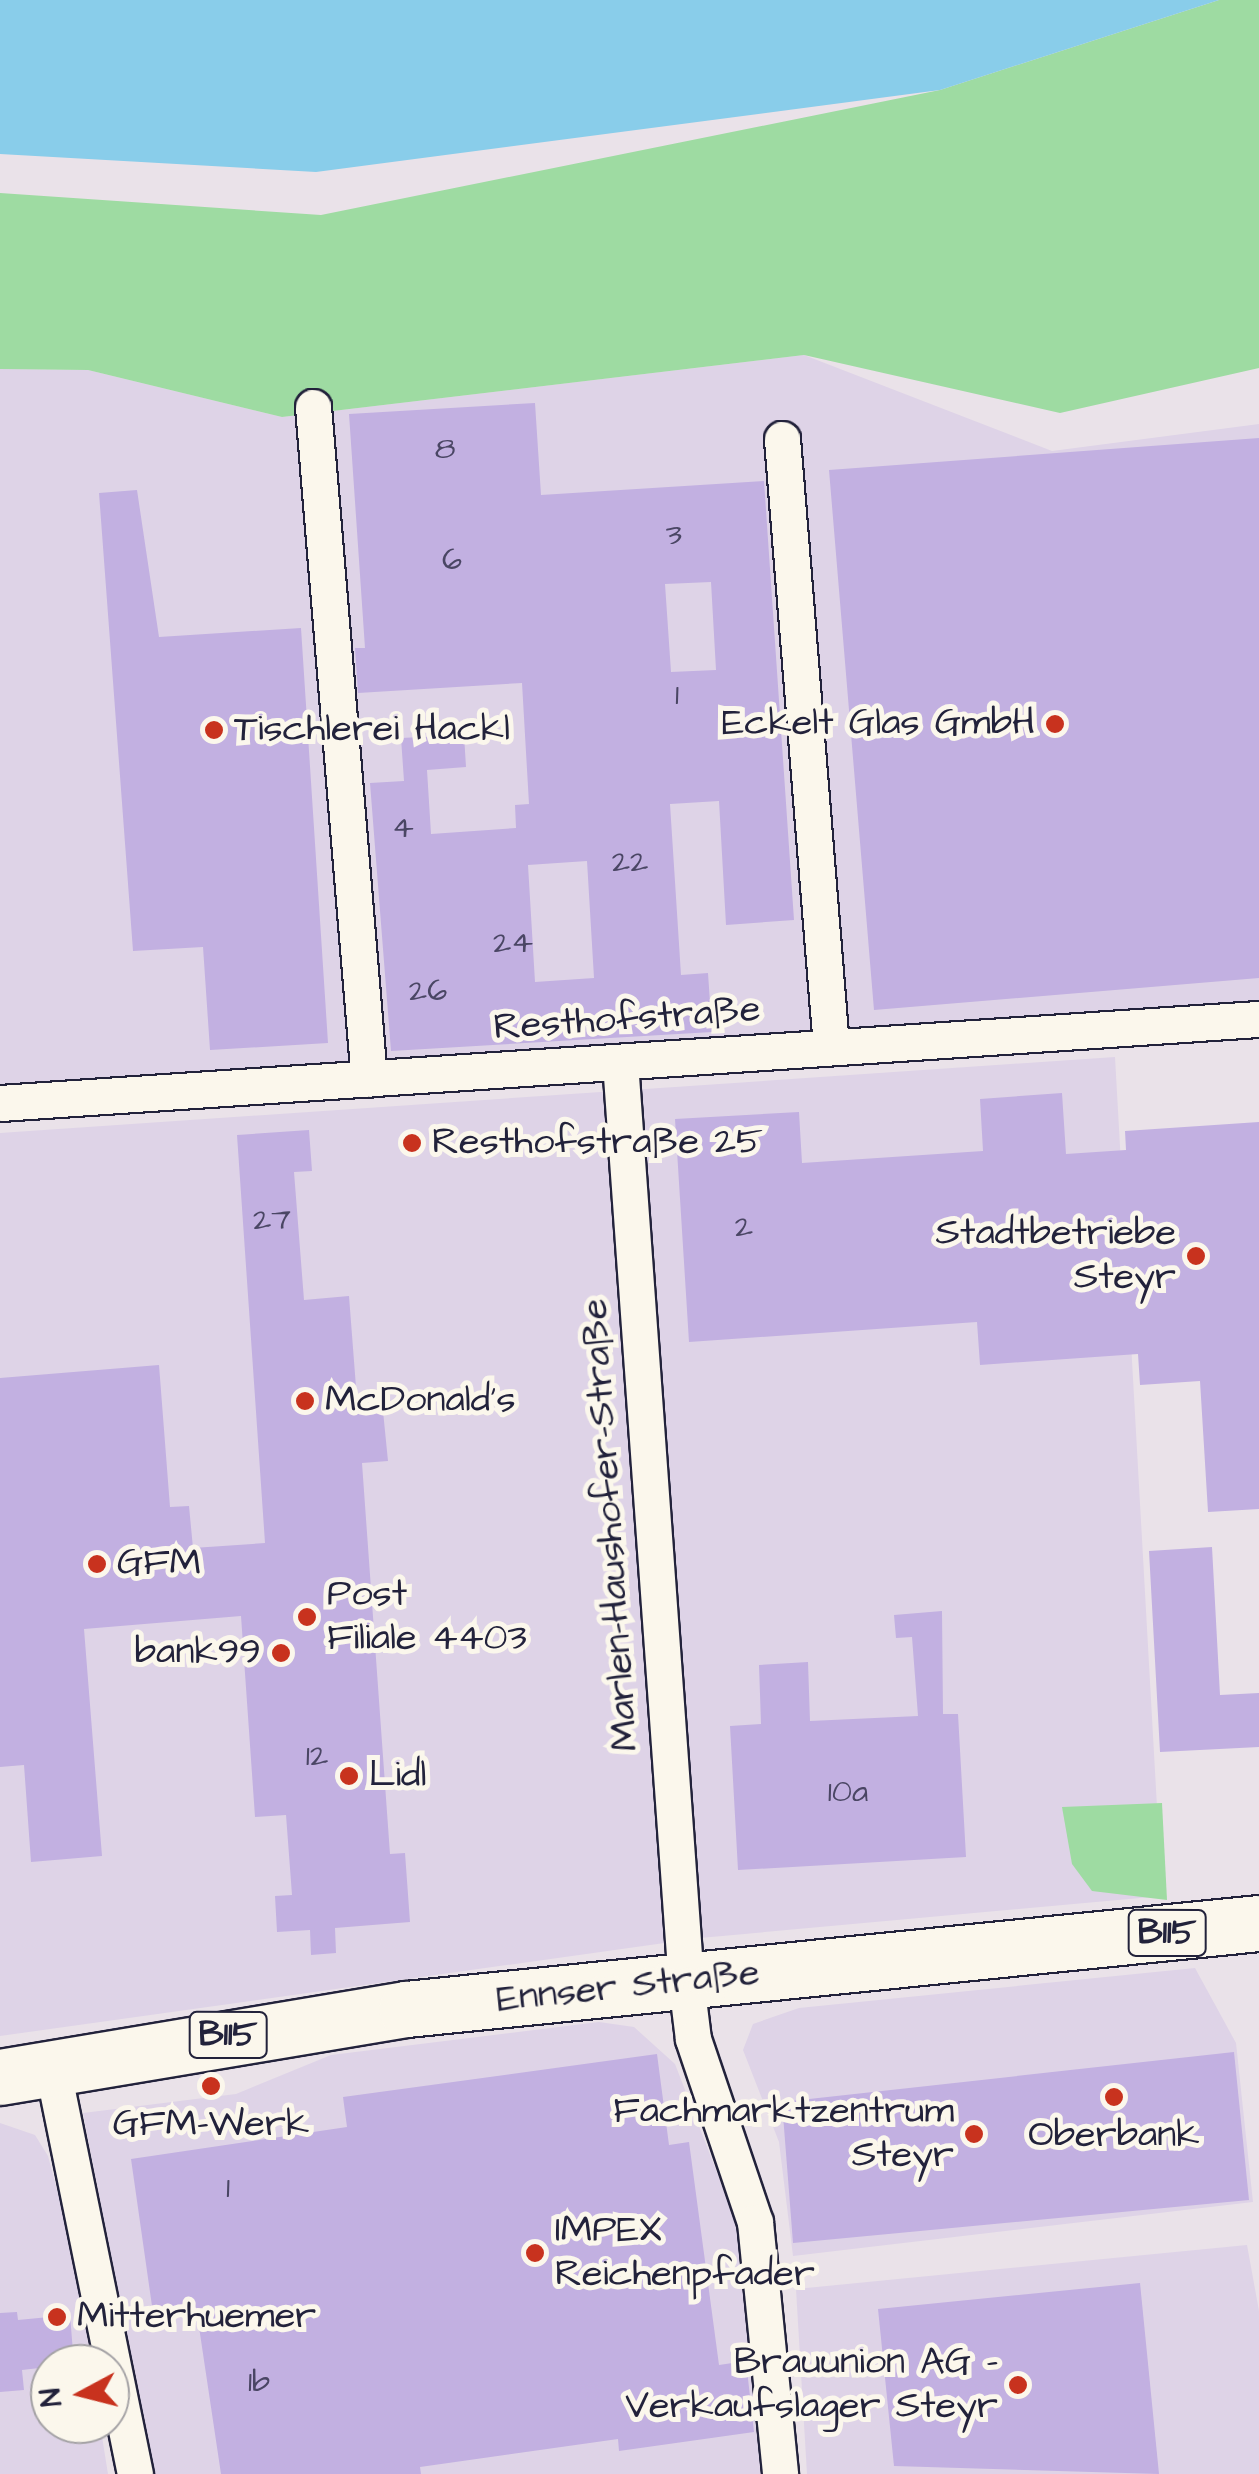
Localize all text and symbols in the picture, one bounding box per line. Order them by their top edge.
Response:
house number: 8 [435,430,455,468]
house number: 3 [666,516,682,554]
house number: 6 [442,541,462,579]
house number: 1 [675,676,679,714]
place label: Eckelt Glas GmbH [722,701,1035,747]
place label: Tischlerei Hackl [234,707,510,753]
marker: Eckelt Glas GmbH [1044,713,1066,735]
marker: Tischlerei Hackl [203,719,225,741]
house number: 4 [392,809,414,847]
house number: 22 [612,843,648,881]
house number: 24 [493,924,533,962]
house number: 26 [409,972,447,1010]
street label: Resthofstraße [492,987,762,1051]
place label: Resthofstraße 25 [432,1120,763,1166]
marker: Resthofstraße 25 [401,1132,423,1154]
house number: 27 [253,1201,291,1239]
house number: 2 [735,1208,753,1246]
place label: Stadtbetriebe Steyr [936,1211,1176,1300]
marker: Stadtbetriebe Steyr [1185,1245,1207,1267]
street label: Marlen-Haushofer-Straße [572,1297,650,1753]
place label: McDonald's [325,1378,516,1424]
marker: McDonald's [294,1390,316,1412]
place label: GFM [117,1541,201,1587]
marker: GFM [86,1553,108,1575]
place label: Post Filiale 4403 [327,1572,527,1662]
marker: Post Filiale 4403 [296,1606,318,1628]
place label: bank99 [135,1630,261,1676]
marker: bank99 [270,1642,292,1664]
house number: 12 [306,1737,328,1775]
place label: Lidl [369,1753,427,1799]
marker: Lidl [338,1765,360,1787]
house number: 10a [828,1773,868,1811]
road number: B115 [1127,1903,1207,1963]
street label: Ennser Straße [494,1951,762,2023]
road number: B115 [188,2005,268,2065]
marker: GFM-Werk [200,2075,222,2097]
marker: Oberbank [1103,2086,1125,2108]
place label: Fachmarktzentrum Steyr [613,2089,954,2178]
place label: GFM-Werk [113,2102,309,2148]
place label: Oberbank [1028,2113,1200,2159]
marker: Fachmarktzentrum Steyr [963,2123,985,2145]
house number: 1 [226,2169,230,2207]
place label: IMPEX Reichenpfader [555,2208,815,2298]
marker: IMPEX Reichenpfader [524,2242,546,2264]
place label: Mitterhuemer [77,2294,316,2340]
marker: Mitterhuemer [46,2306,68,2328]
place label: Brauunion AG - Verkaufslager Steyr [625,2340,998,2430]
north arrow [30,2344,130,2444]
house number: 1b [248,2363,270,2401]
marker: Brauunion AG - Verkaufslager Steyr [1007,2374,1029,2396]
text: N [31,2386,72,2409]

